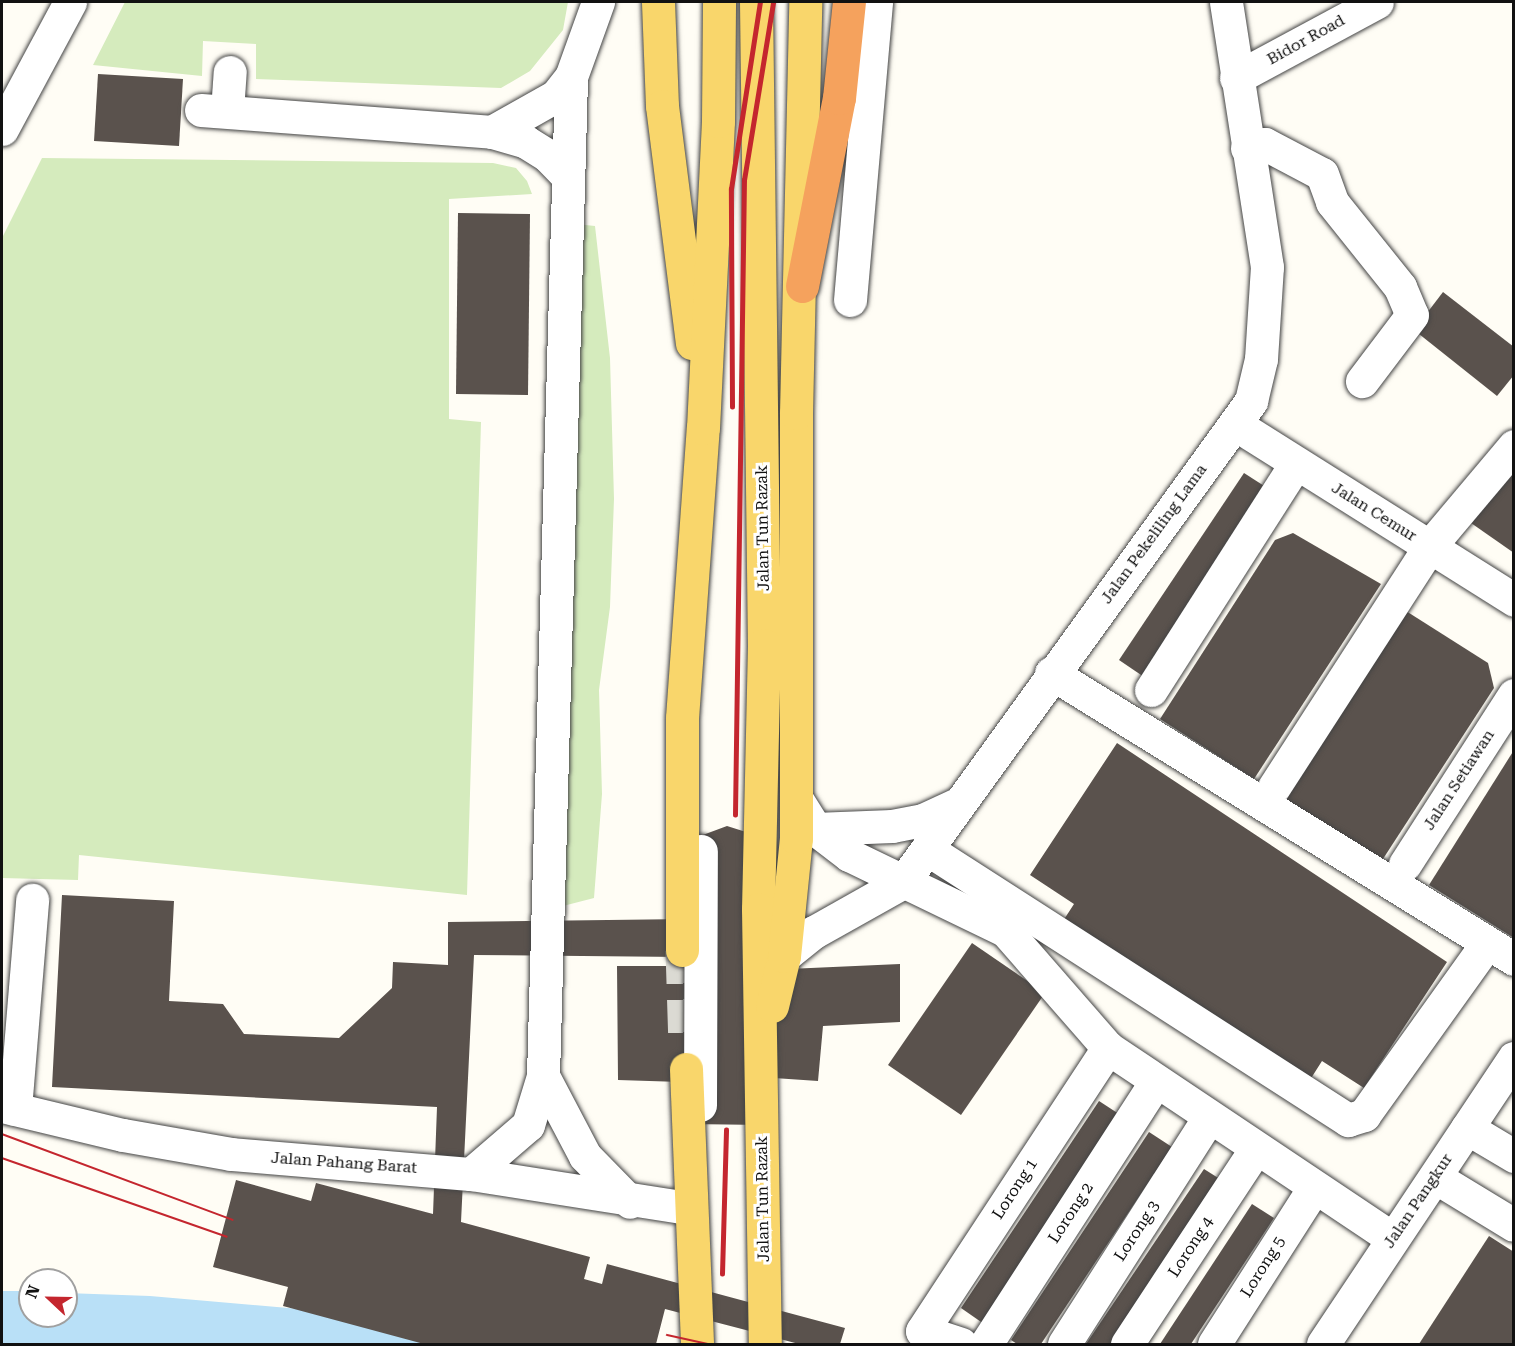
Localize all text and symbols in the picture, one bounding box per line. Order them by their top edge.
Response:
street label: Bidor Road [1264,11,1348,69]
street label: Jalan Pekeliling Lama [1097,461,1211,607]
street label: Jalan Tun Razak [752,465,774,591]
street label: Jalan Cemur [1328,478,1420,546]
street label: Jalan Setiawan [1419,726,1499,834]
street label: Jalan Tun Razak [752,1136,774,1262]
street label: Jalan Pahang Barat [270,1148,418,1178]
street label: Jalan Pangkur [1379,1150,1457,1252]
street label: Lorong 1 [988,1155,1042,1223]
street label: Lorong 2 [1044,1179,1098,1247]
street label: Lorong 3 [1110,1197,1164,1265]
street label: Lorong 4 [1164,1213,1218,1281]
street label: Lorong 5 [1237,1233,1289,1301]
north arrow [18,1268,78,1328]
text: N [22,1283,44,1301]

